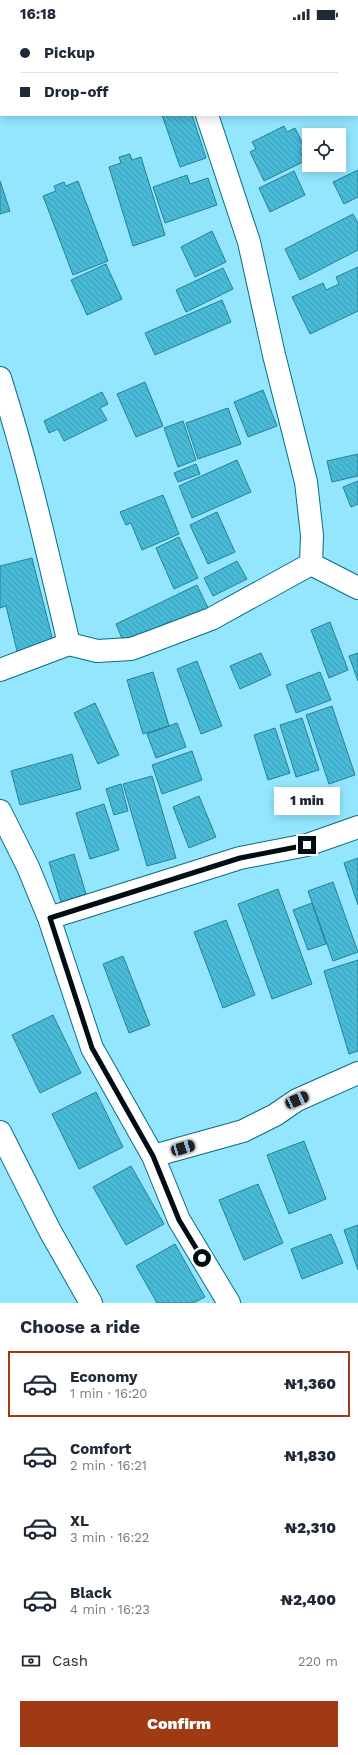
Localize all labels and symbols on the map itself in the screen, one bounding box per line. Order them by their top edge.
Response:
callout: 1 min [274,787,340,815]
route end [298,836,316,854]
car [284,1090,310,1110]
car [170,1139,196,1157]
route start [193,1249,211,1267]

